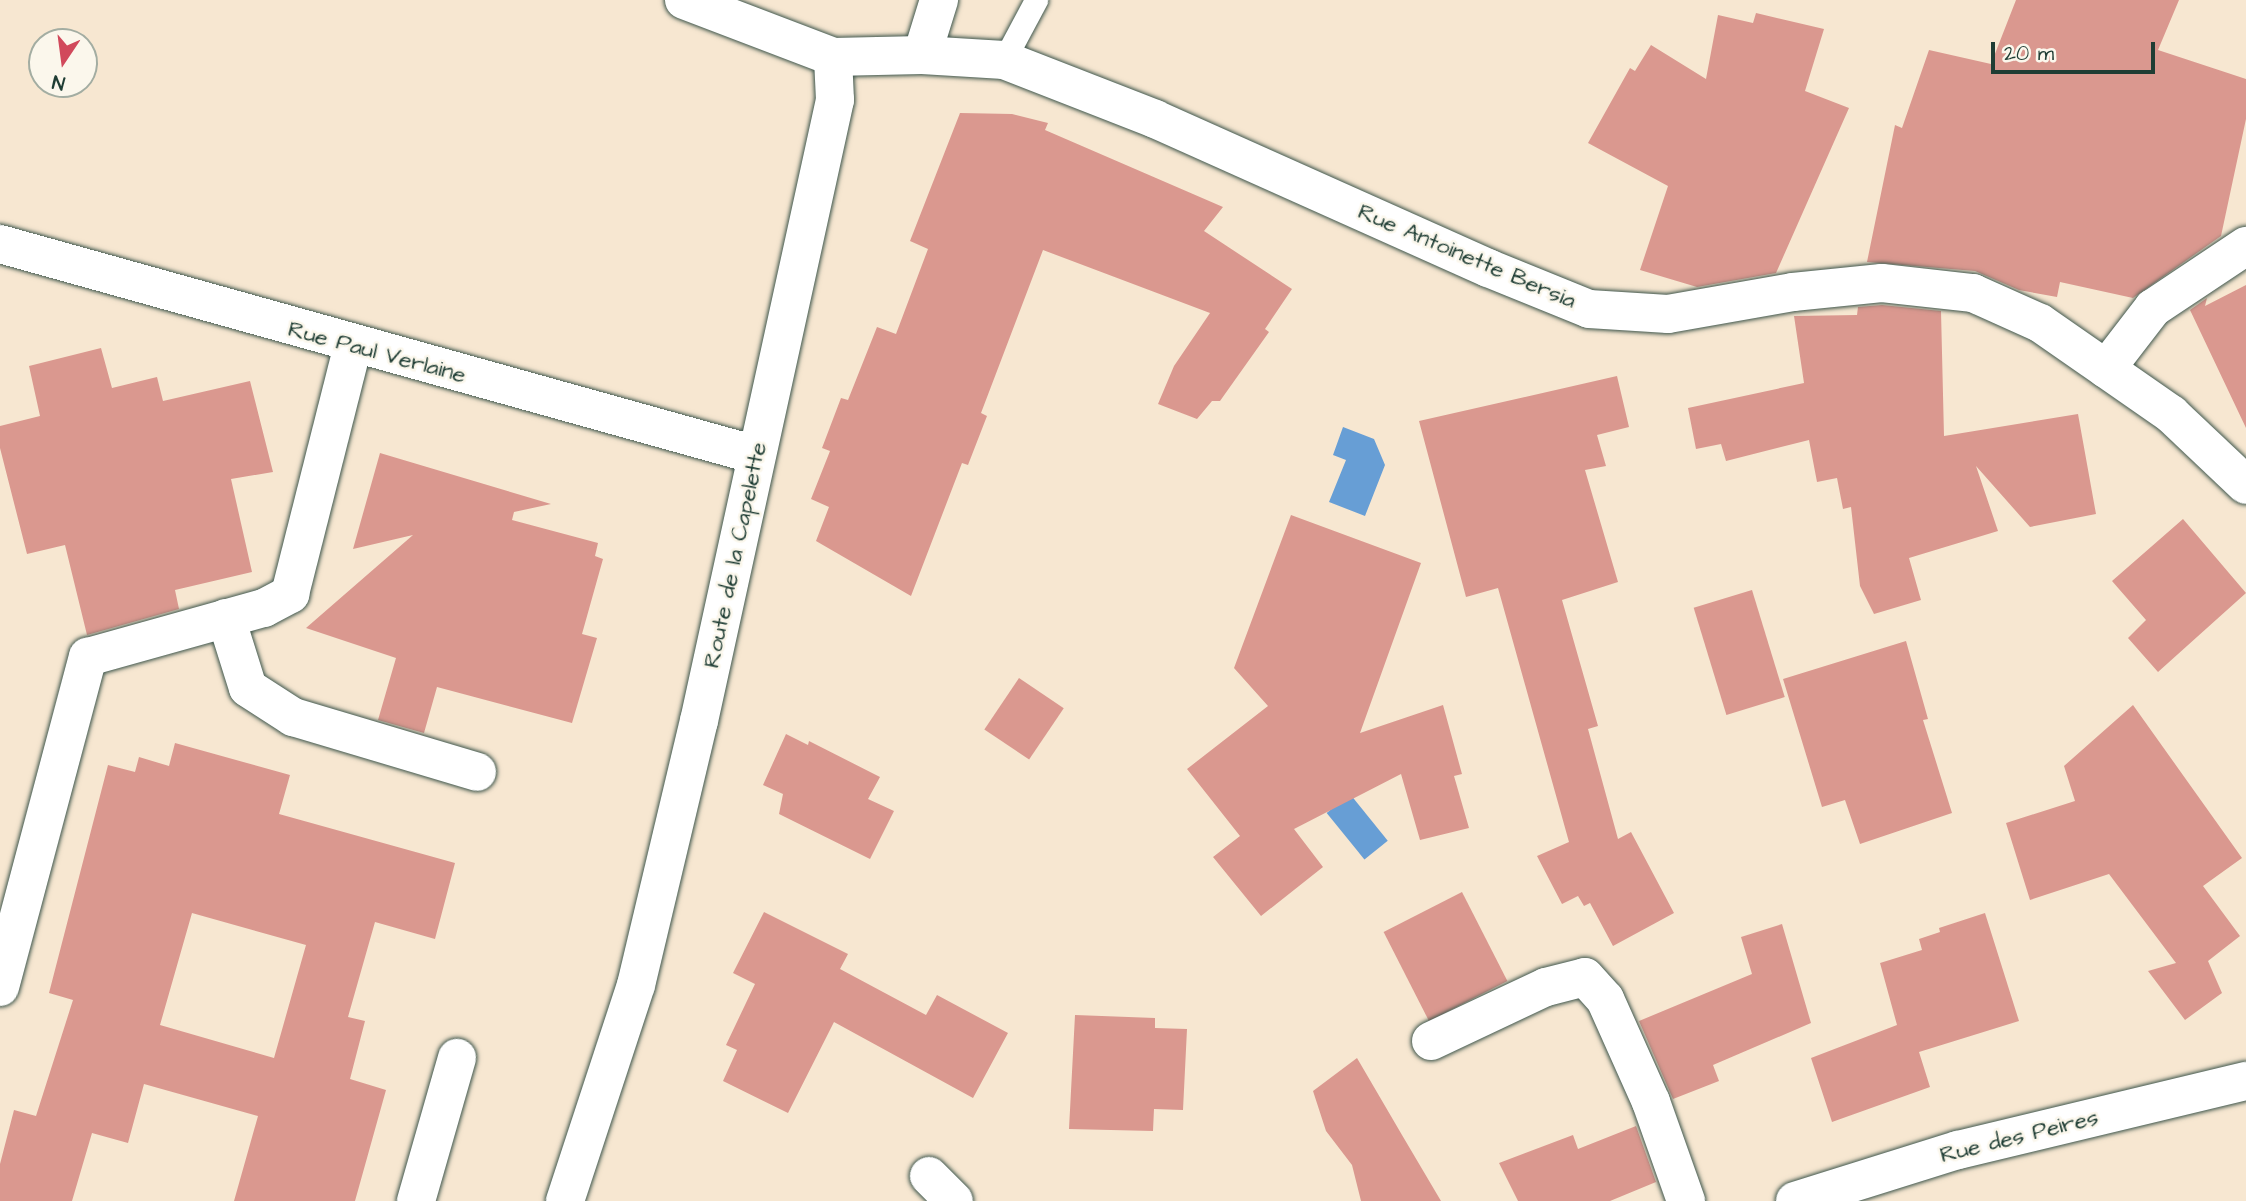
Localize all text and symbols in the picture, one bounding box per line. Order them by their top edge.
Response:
north arrow [28,28,98,98]
scale bar [1994,28,2158,72]
text: 20 m [2004,39,2054,68]
text: N [50,68,67,96]
street label: Rue Antoinette Bersia [1354,198,1580,314]
street label: Rue Paul Verlaine [285,315,469,389]
street label: Route de la Capelette [698,440,772,670]
street label: Rue des Peires [1937,1103,2101,1169]

